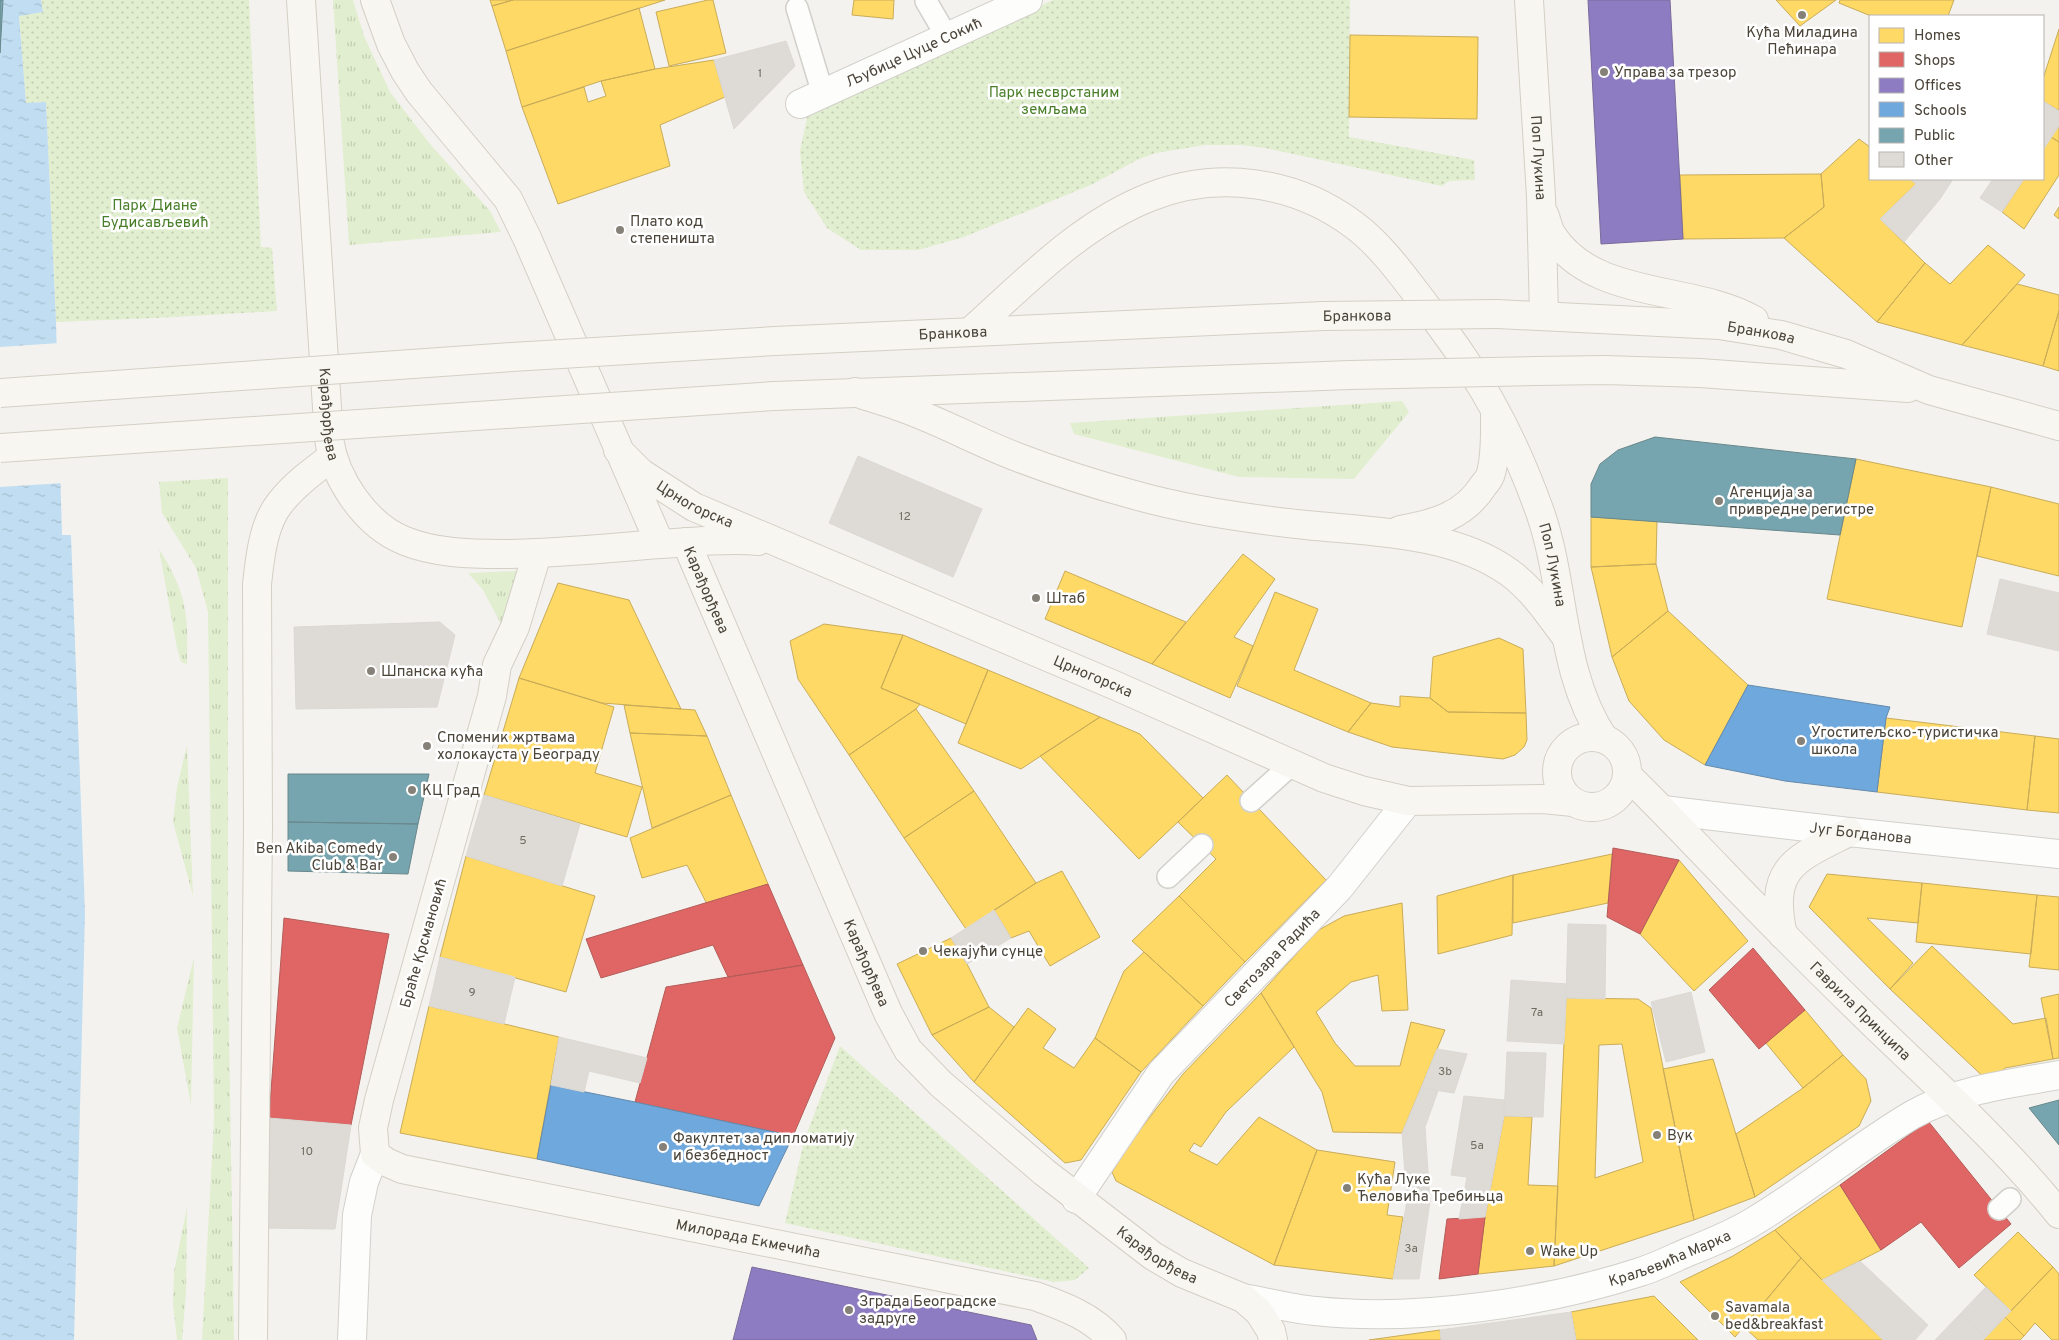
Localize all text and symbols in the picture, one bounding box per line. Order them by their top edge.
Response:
marker: Кућа Миладина Пећинара [1796,9,1808,21]
street label: Љубице Цуце Сокић [843,14,986,93]
legend [1869,15,2044,180]
place label: Кућа Миладина Пећинара [1746,24,1858,60]
text: Homes [1914,27,1961,46]
text: Shops [1914,52,1955,71]
place label: Управа за трезор [1614,64,1737,83]
house number: 1 [758,66,762,82]
marker: Управа за трезор [1598,66,1610,78]
text: Offices [1914,77,1961,96]
park label: Парк несврстаним земљама [989,84,1119,120]
text: Schools [1914,102,1967,121]
street label: Поп Лукина [1525,115,1549,201]
text: Public [1914,127,1955,146]
text: Other [1914,152,1953,171]
park label: Парк Диане Будисављевић [101,197,209,233]
place label: Плато код степеништа [630,213,715,249]
marker: Плато код степеништа [614,224,626,236]
street label: Бранкова [1323,307,1391,327]
street label: Бранкова [1726,318,1797,350]
street label: Бранкова [918,323,988,345]
street label: Карађорђева [313,367,342,463]
street label: Црногорска [652,477,736,533]
place label: Агенција за привредне регистре [1729,484,1874,520]
marker: Агенција за привредне регистре [1713,495,1725,507]
house number: 12 [899,509,911,525]
street label: Поп Лукина [1533,521,1569,608]
street label: Карађорђева [678,544,732,637]
place label: Штаб [1046,590,1085,609]
marker: Штаб [1030,592,1042,604]
street label: Црногорска [1050,652,1135,703]
place label: Шпанска кућа [381,663,483,682]
marker: Шпанска кућа [365,665,377,677]
place label: Угоститељско-туристичка школа [1811,724,1998,760]
place label: Споменик жртвама холокауста у Београду [437,729,600,765]
marker: Угоститељско-туристичка школа [1795,735,1807,747]
marker: Споменик жртвама холокауста у Београду [421,740,433,752]
place label: КЦ Град [422,782,480,801]
marker: КЦ Град [406,784,418,796]
street label: Југ Богданова [1808,819,1912,850]
house number: 5 [519,833,527,849]
place label: Ben Akiba Comedy Club & Bar [256,840,383,876]
marker: Ben Akiba Comedy Club & Bar [387,851,399,863]
street label: Браће Крсмановић [397,876,452,1010]
street label: Светозара Радића [1221,905,1325,1012]
street label: Карађорђева [838,917,892,1010]
place label: Чекајући сунце [933,943,1043,962]
marker: Чекајући сунце [917,945,929,957]
street label: Гаврила Принципа [1805,959,1914,1066]
house number: 9 [468,985,476,1001]
house number: 7a [1531,1005,1543,1021]
house number: 3b [1438,1064,1452,1080]
place label: Вук [1667,1127,1693,1146]
marker: Вук [1651,1129,1663,1141]
place label: Факултет за дипломатију и безбедност [673,1130,855,1166]
house number: 5a [1470,1138,1484,1154]
marker: Факултет за дипломатију и безбедност [657,1141,669,1153]
house number: 10 [301,1144,313,1160]
place label: Кућа Луке Ћеловића Требињца [1357,1171,1503,1207]
marker: Кућа Луке Ћеловића Требињца [1341,1182,1353,1194]
street label: Милорада Екмечића [674,1216,822,1264]
street label: Карађорђева [1112,1223,1200,1289]
street label: Краљевића Марка [1607,1227,1734,1292]
house number: 3a [1404,1241,1418,1257]
place label: Wake Up [1540,1243,1598,1262]
marker: Wake Up [1524,1245,1536,1257]
place label: Зграда Београдске задруге [859,1293,997,1329]
place label: Savamala bed&breakfast [1725,1299,1824,1335]
marker: Зграда Београдске задруге [843,1304,855,1316]
marker: Savamala bed&breakfast [1709,1310,1721,1322]

